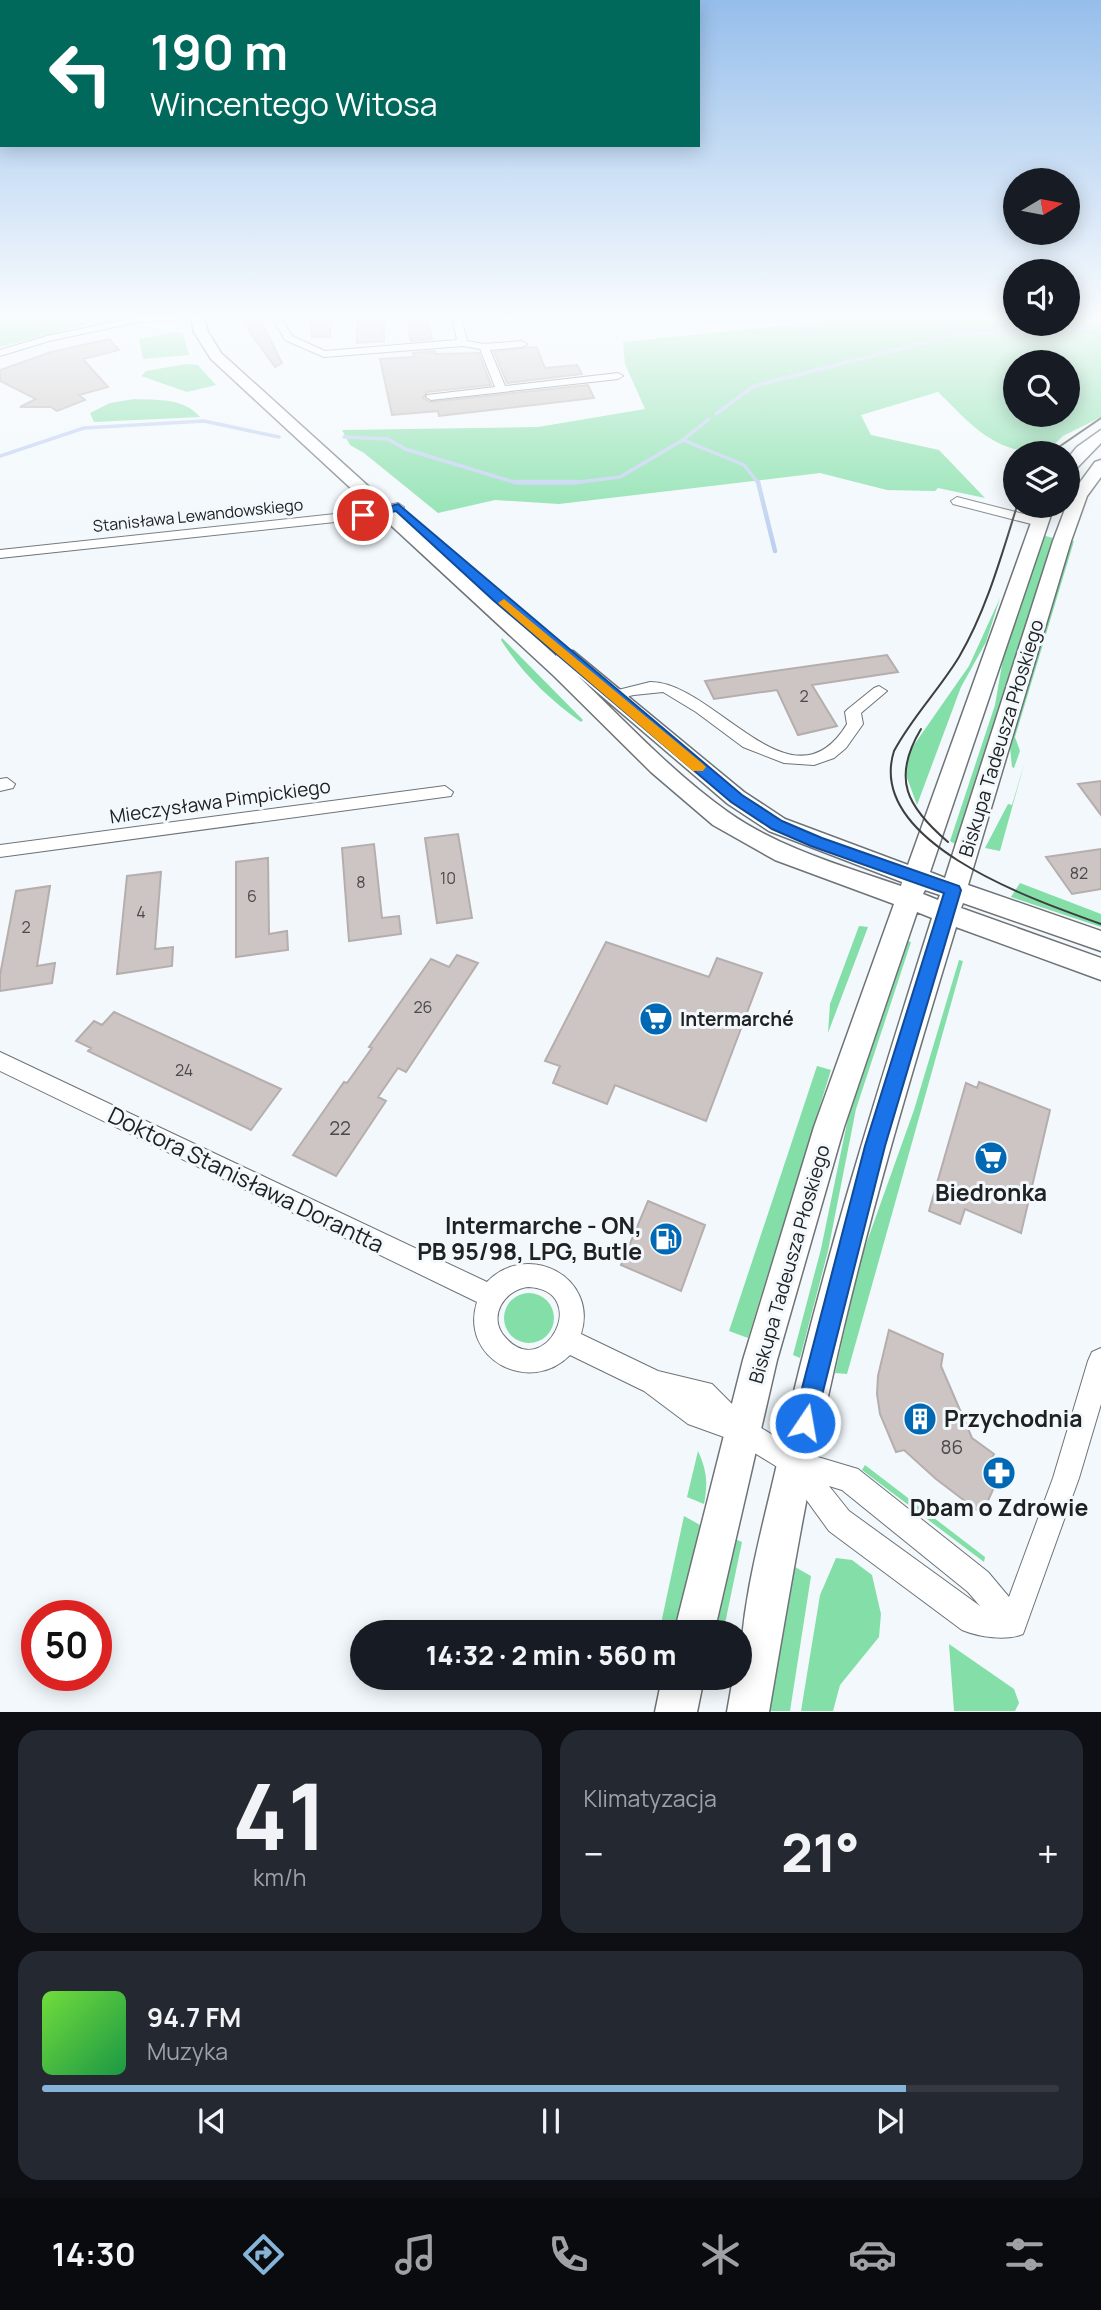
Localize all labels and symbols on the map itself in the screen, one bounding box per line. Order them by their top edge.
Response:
north arrow [1003,168,1080,245]
pin [333,485,393,545]
street label: Stanisława Lewandowskiego [92,493,304,537]
street label: Biskupa Tadeusza Płoskiego [952,616,1050,860]
house number: 2 [799,685,809,707]
street label: Mieczysława Pimpickiego [108,773,332,829]
house number: 82 [1070,862,1088,884]
house number: 10 [440,867,456,889]
house number: 8 [356,871,366,893]
house number: 6 [247,885,257,907]
house number: 4 [136,901,146,923]
house number: 2 [21,916,31,938]
house number: 26 [413,996,433,1018]
supermarket icon: Intermarché [637,1000,675,1038]
place label: Intermarché [680,1006,794,1032]
house number: 24 [175,1059,193,1081]
street label: Doktora Stanisława Dorantta [103,1098,390,1260]
house number: 22 [329,1115,351,1141]
supermarket icon: Biedronka [972,1139,1010,1177]
street label: Biskupa Tadeusza Płoskiego [742,1142,836,1386]
place label: Biedronka [935,1176,1047,1208]
place label: Intermarche - ON, PB 95/98, LPG, Butle [417,1209,642,1267]
fuel station icon: Intermarche - ON, PB 95/98, LPG, Butle [647,1220,685,1258]
position arrow [768,1386,842,1460]
building icon: Przychodnia [901,1400,939,1438]
place label: Przychodnia [944,1402,1082,1434]
house number: 86 [941,1434,963,1460]
pharmacy icon: Dbam o Zdrowie [980,1454,1018,1492]
place label: Dbam o Zdrowie [910,1491,1088,1523]
speed limit sign: 50 [21,1600,112,1691]

